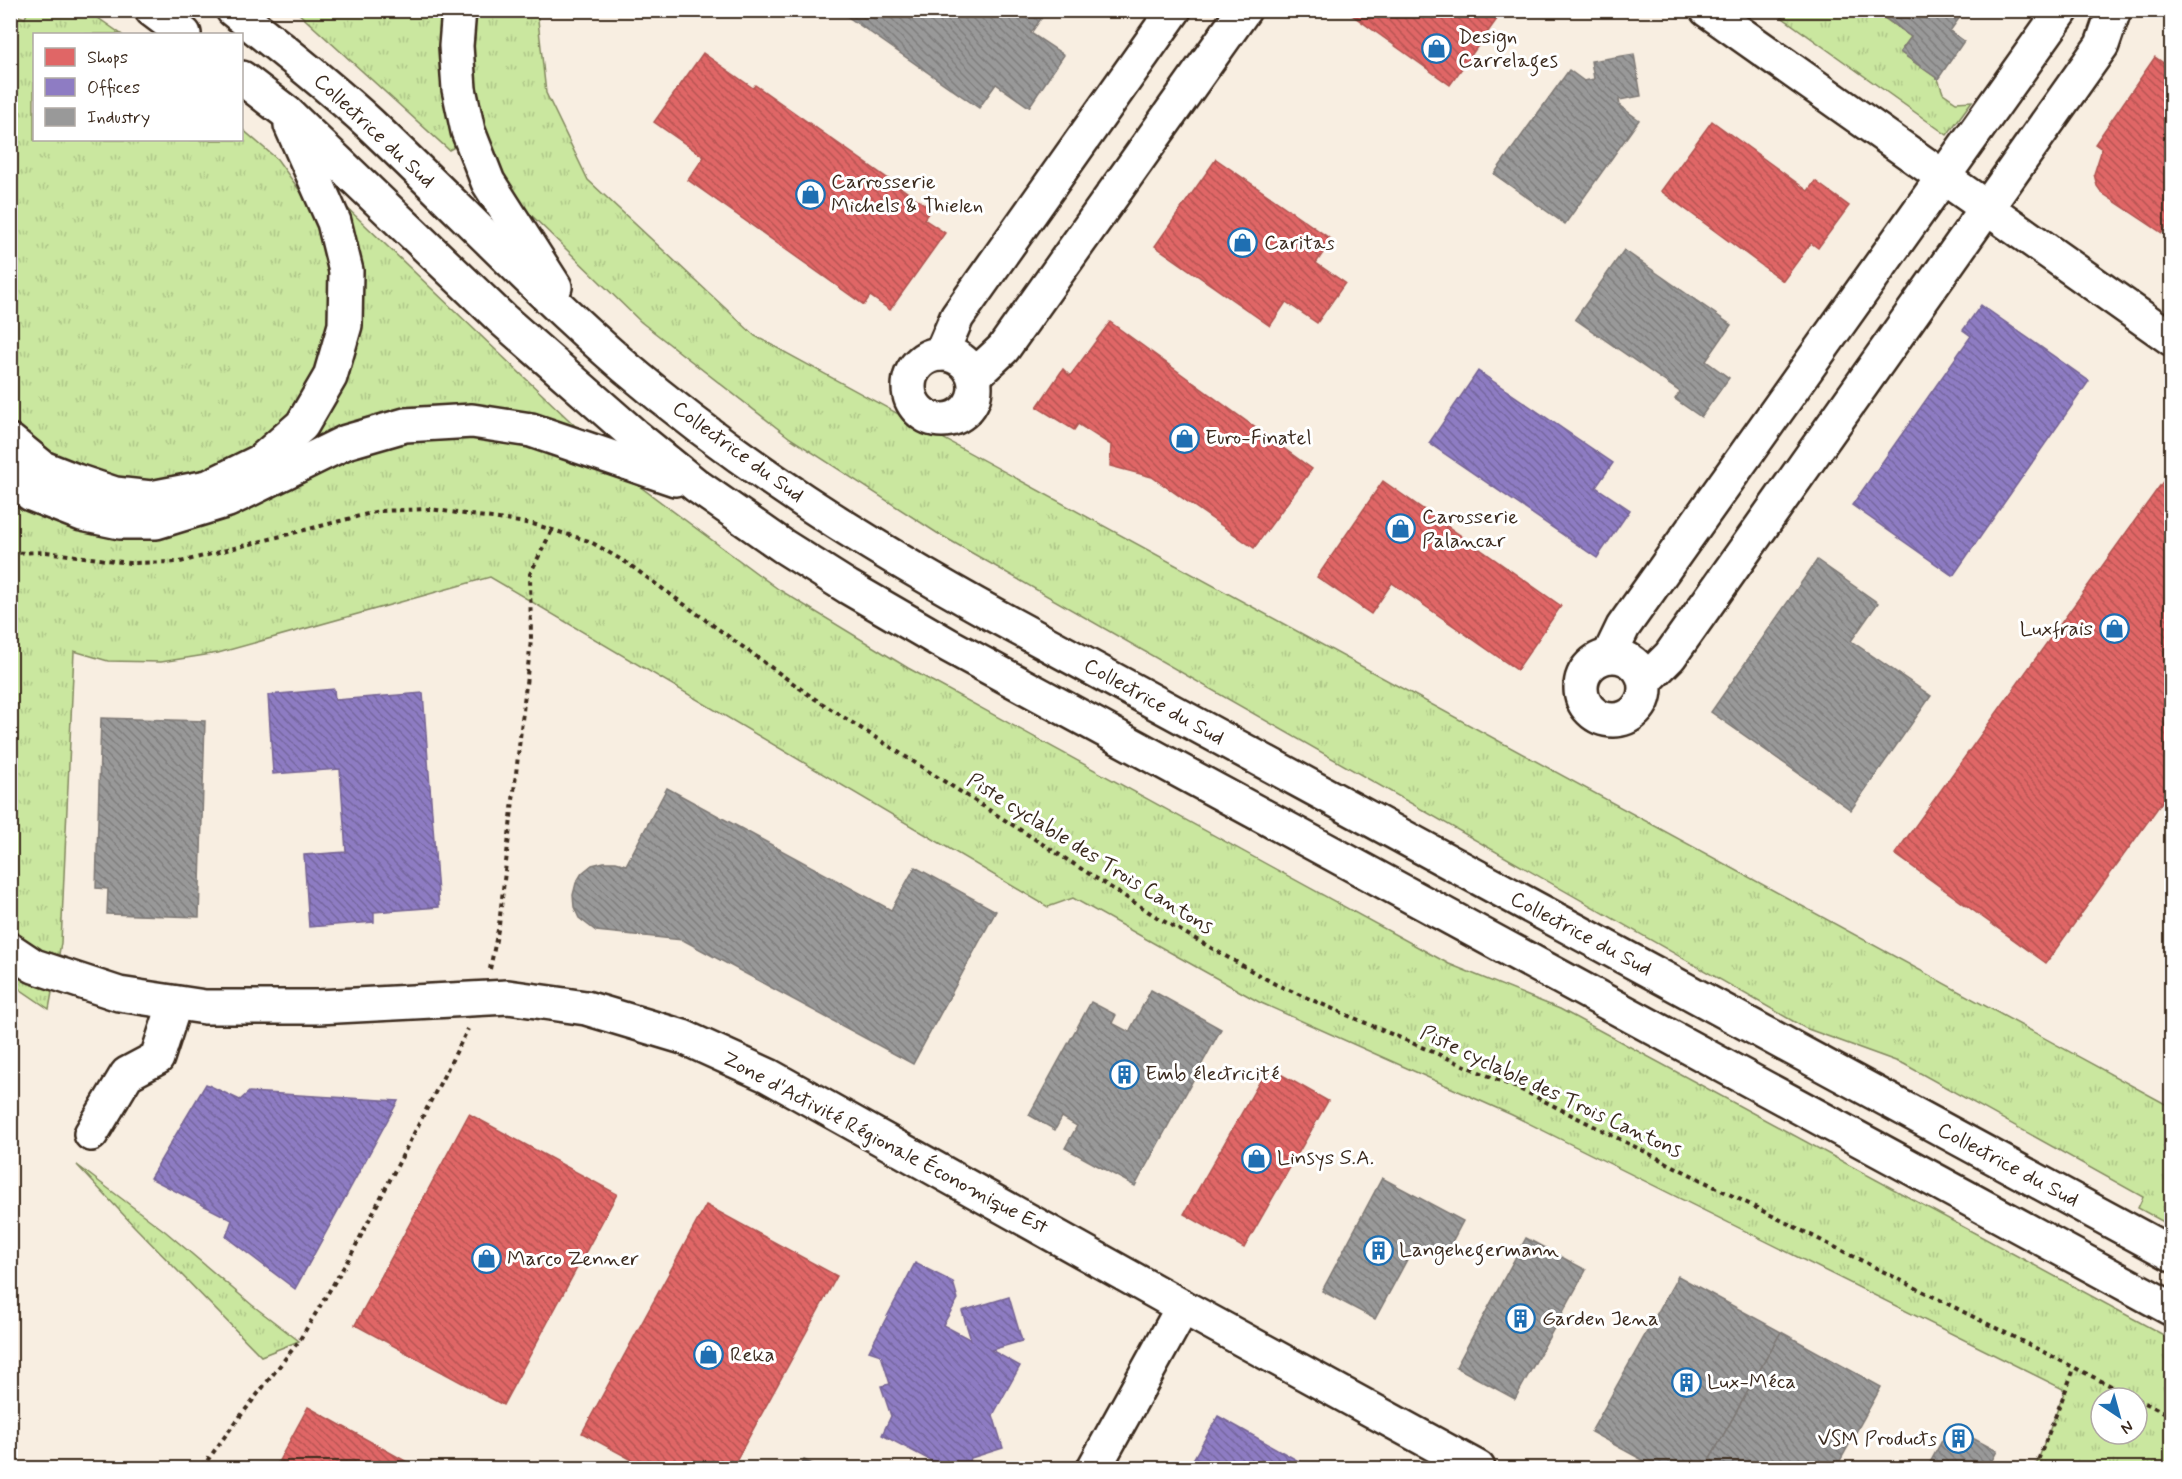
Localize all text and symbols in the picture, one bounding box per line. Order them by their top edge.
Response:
place label: Design Carrelages [1458,23,1558,77]
legend [33,33,243,141]
shop icon: Design Carrelages [1421,33,1453,65]
text: Shops [87,46,128,70]
street label: Collectrice du Sud [307,67,441,195]
text: Offices [87,76,140,100]
text: Industry [87,106,150,130]
place label: Carrosserie Michels & Thielen [831,168,983,220]
shop icon: Carrosserie Michels & Thielen [794,178,826,210]
shop icon: Caritas [1227,227,1259,259]
place label: Caritas [1264,229,1335,257]
street label: Collectrice du Sud [666,395,810,509]
shop icon: Euro-Finatel [1168,422,1200,454]
place label: Euro-Finatel [1205,424,1312,452]
place label: Carosserie Palancar [1422,503,1518,555]
shop icon: Carosserie Palancar [1385,513,1417,545]
shop icon: Luxfrais [2098,613,2130,645]
place label: Luxfrais [2020,615,2093,643]
street label: Collectrice du Sud [1079,652,1229,752]
street label: Piste cyclable des Trois Cantons [961,766,1219,942]
street label: Collectrice du Sud [1505,885,1657,983]
street label: Piste cyclable des Trois Cantons [1416,1019,1686,1165]
street label: Zone d'Activité Régionale Économique Est [717,1045,1053,1241]
building icon: Emb électricité [1108,1058,1140,1090]
place label: Emb électricité [1145,1060,1279,1088]
street label: Collectrice du Sud [1932,1116,2084,1214]
shop icon: Linsys S.A. [1240,1142,1272,1174]
place label: Linsys S.A. [1277,1144,1374,1172]
building icon: Langehegermann [1362,1234,1394,1266]
place label: Langehegermann [1399,1236,1560,1266]
shop icon: Marco Zenner [470,1243,502,1275]
place label: Marco Zenner [507,1245,639,1273]
building icon: Garden Jena [1505,1303,1537,1335]
place label: Garden Jena [1542,1305,1659,1333]
shop icon: Reka [693,1339,725,1371]
place label: Reka [730,1341,775,1369]
building icon: Lux-Méca [1670,1366,1702,1398]
place label: Lux-Méca [1707,1368,1796,1396]
north arrow [2089,1386,2149,1446]
text: N [2116,1415,2137,1439]
building icon: VSM Products [1942,1423,1974,1455]
place label: VSM Products [1817,1425,1937,1453]

